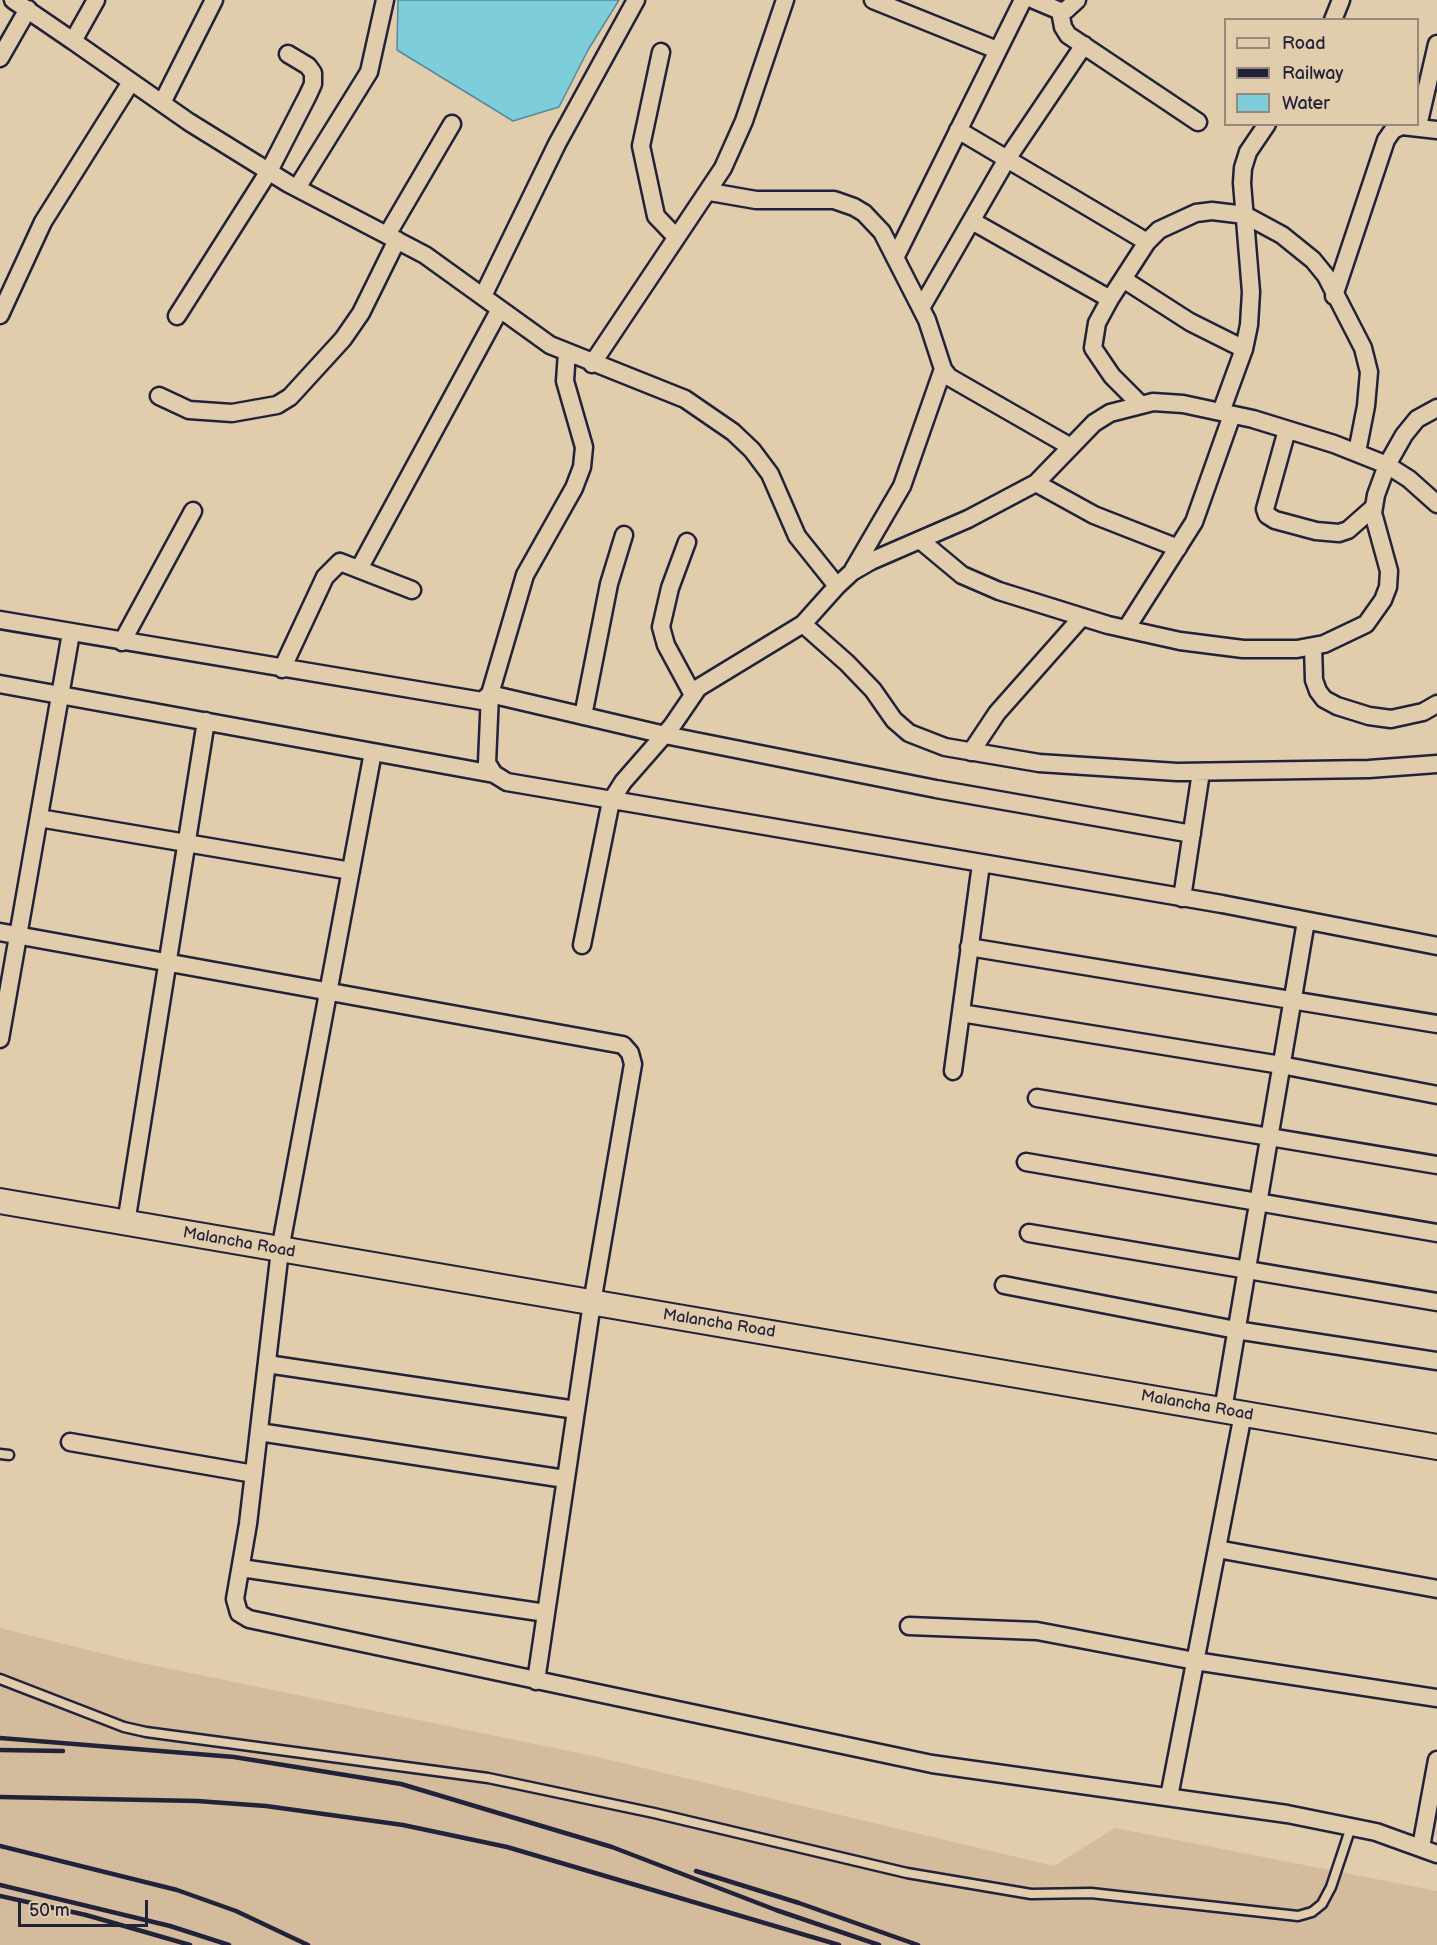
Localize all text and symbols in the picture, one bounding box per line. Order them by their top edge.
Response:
legend [1224,18,1419,126]
text: Road [1282,33,1326,54]
text: Railway [1282,63,1344,84]
text: Water [1282,93,1330,114]
street label: Malancha Road [181,1224,297,1262]
street label: Malancha Road [661,1306,777,1342]
street label: Malancha Road [1139,1387,1255,1425]
scale bar [21,1888,152,1926]
text: 50 m [29,1900,70,1921]

